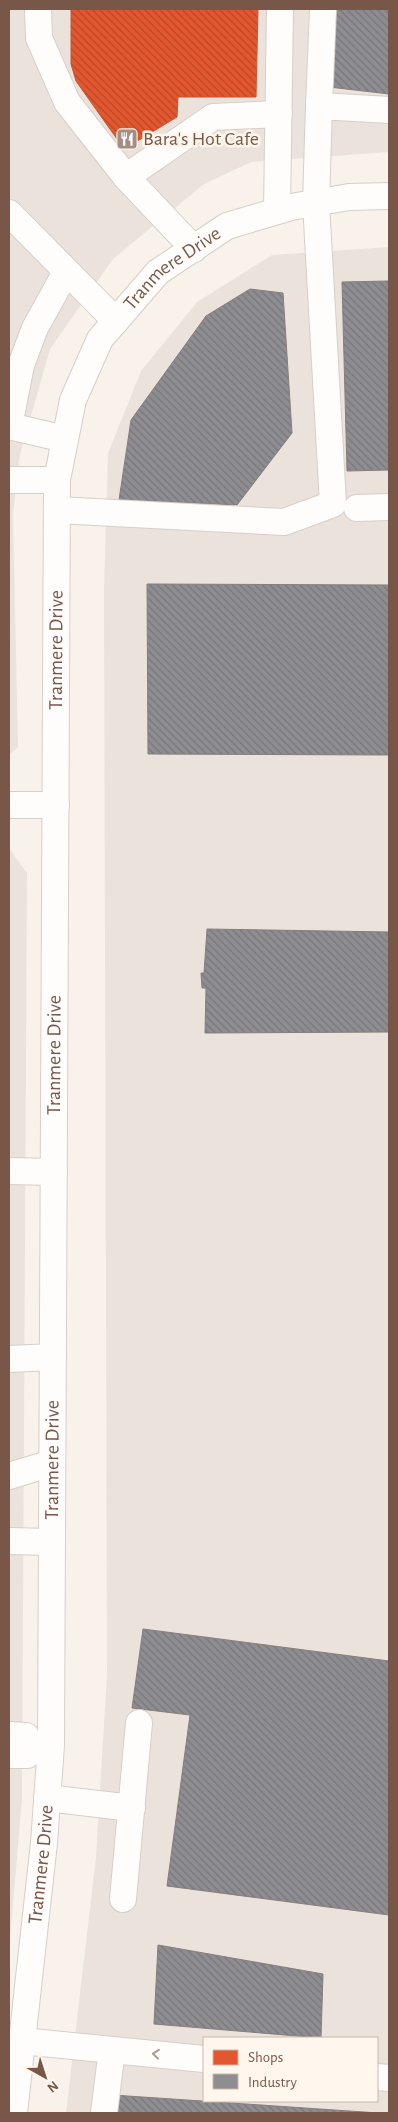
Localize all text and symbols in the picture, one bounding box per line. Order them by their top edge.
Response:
restaurant icon: Bara's Hot Cafe [115,127,139,151]
place label: Bara's Hot Cafe [143,129,259,149]
street label: Tranmere Drive [120,223,224,314]
street label: Tranmere Drive [46,590,66,710]
street label: Tranmere Drive [44,995,65,1115]
street label: Tranmere Drive [42,1400,63,1520]
street label: Tranmere Drive [25,1804,57,1925]
legend [203,2037,378,2102]
one-way arrow [151,2049,159,2060]
text: Shops [248,2050,283,2065]
north arrow [20,2052,70,2102]
text: Industry [248,2075,297,2090]
text: N [44,2078,61,2095]

